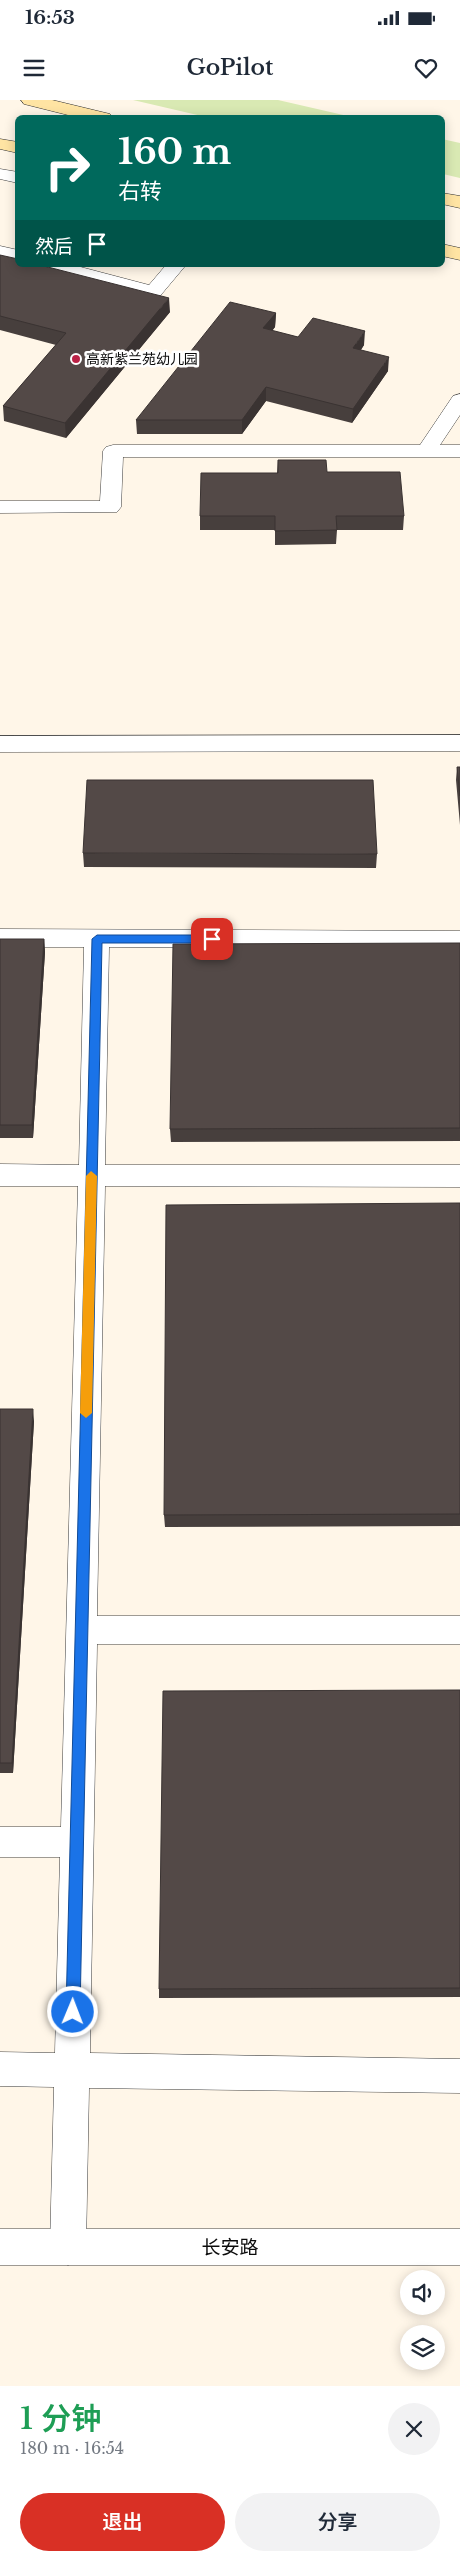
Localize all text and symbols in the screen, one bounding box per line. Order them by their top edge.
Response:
text: 16:53 [25,6,75,29]
icon: menu [20,54,48,82]
text: GoPilot [187,54,273,81]
icon: heart [412,54,440,82]
text: 160 m [118,130,231,173]
icon: right [35,135,100,200]
text: 右转 [118,178,162,205]
icon: arrive [83,230,111,258]
text: 然后 [35,235,73,258]
place label: 高新紫兰苑幼儿园 [86,350,198,368]
marker: 高新紫兰苑幼儿园 [70,353,82,365]
pin [191,918,233,960]
icon: arrive [198,925,226,953]
position arrow [46,1985,98,2037]
street label: 长安路 [201,2236,259,2259]
map controls [400,2270,445,2370]
button: sound [400,2270,445,2315]
button: layers [400,2325,445,2370]
text: 1 分钟 [20,2400,101,2437]
button: close [388,2403,440,2455]
text: 180 m · 16:54 [20,2438,124,2458]
button: 退出 [20,2493,225,2551]
button: 分享 [235,2493,440,2551]

